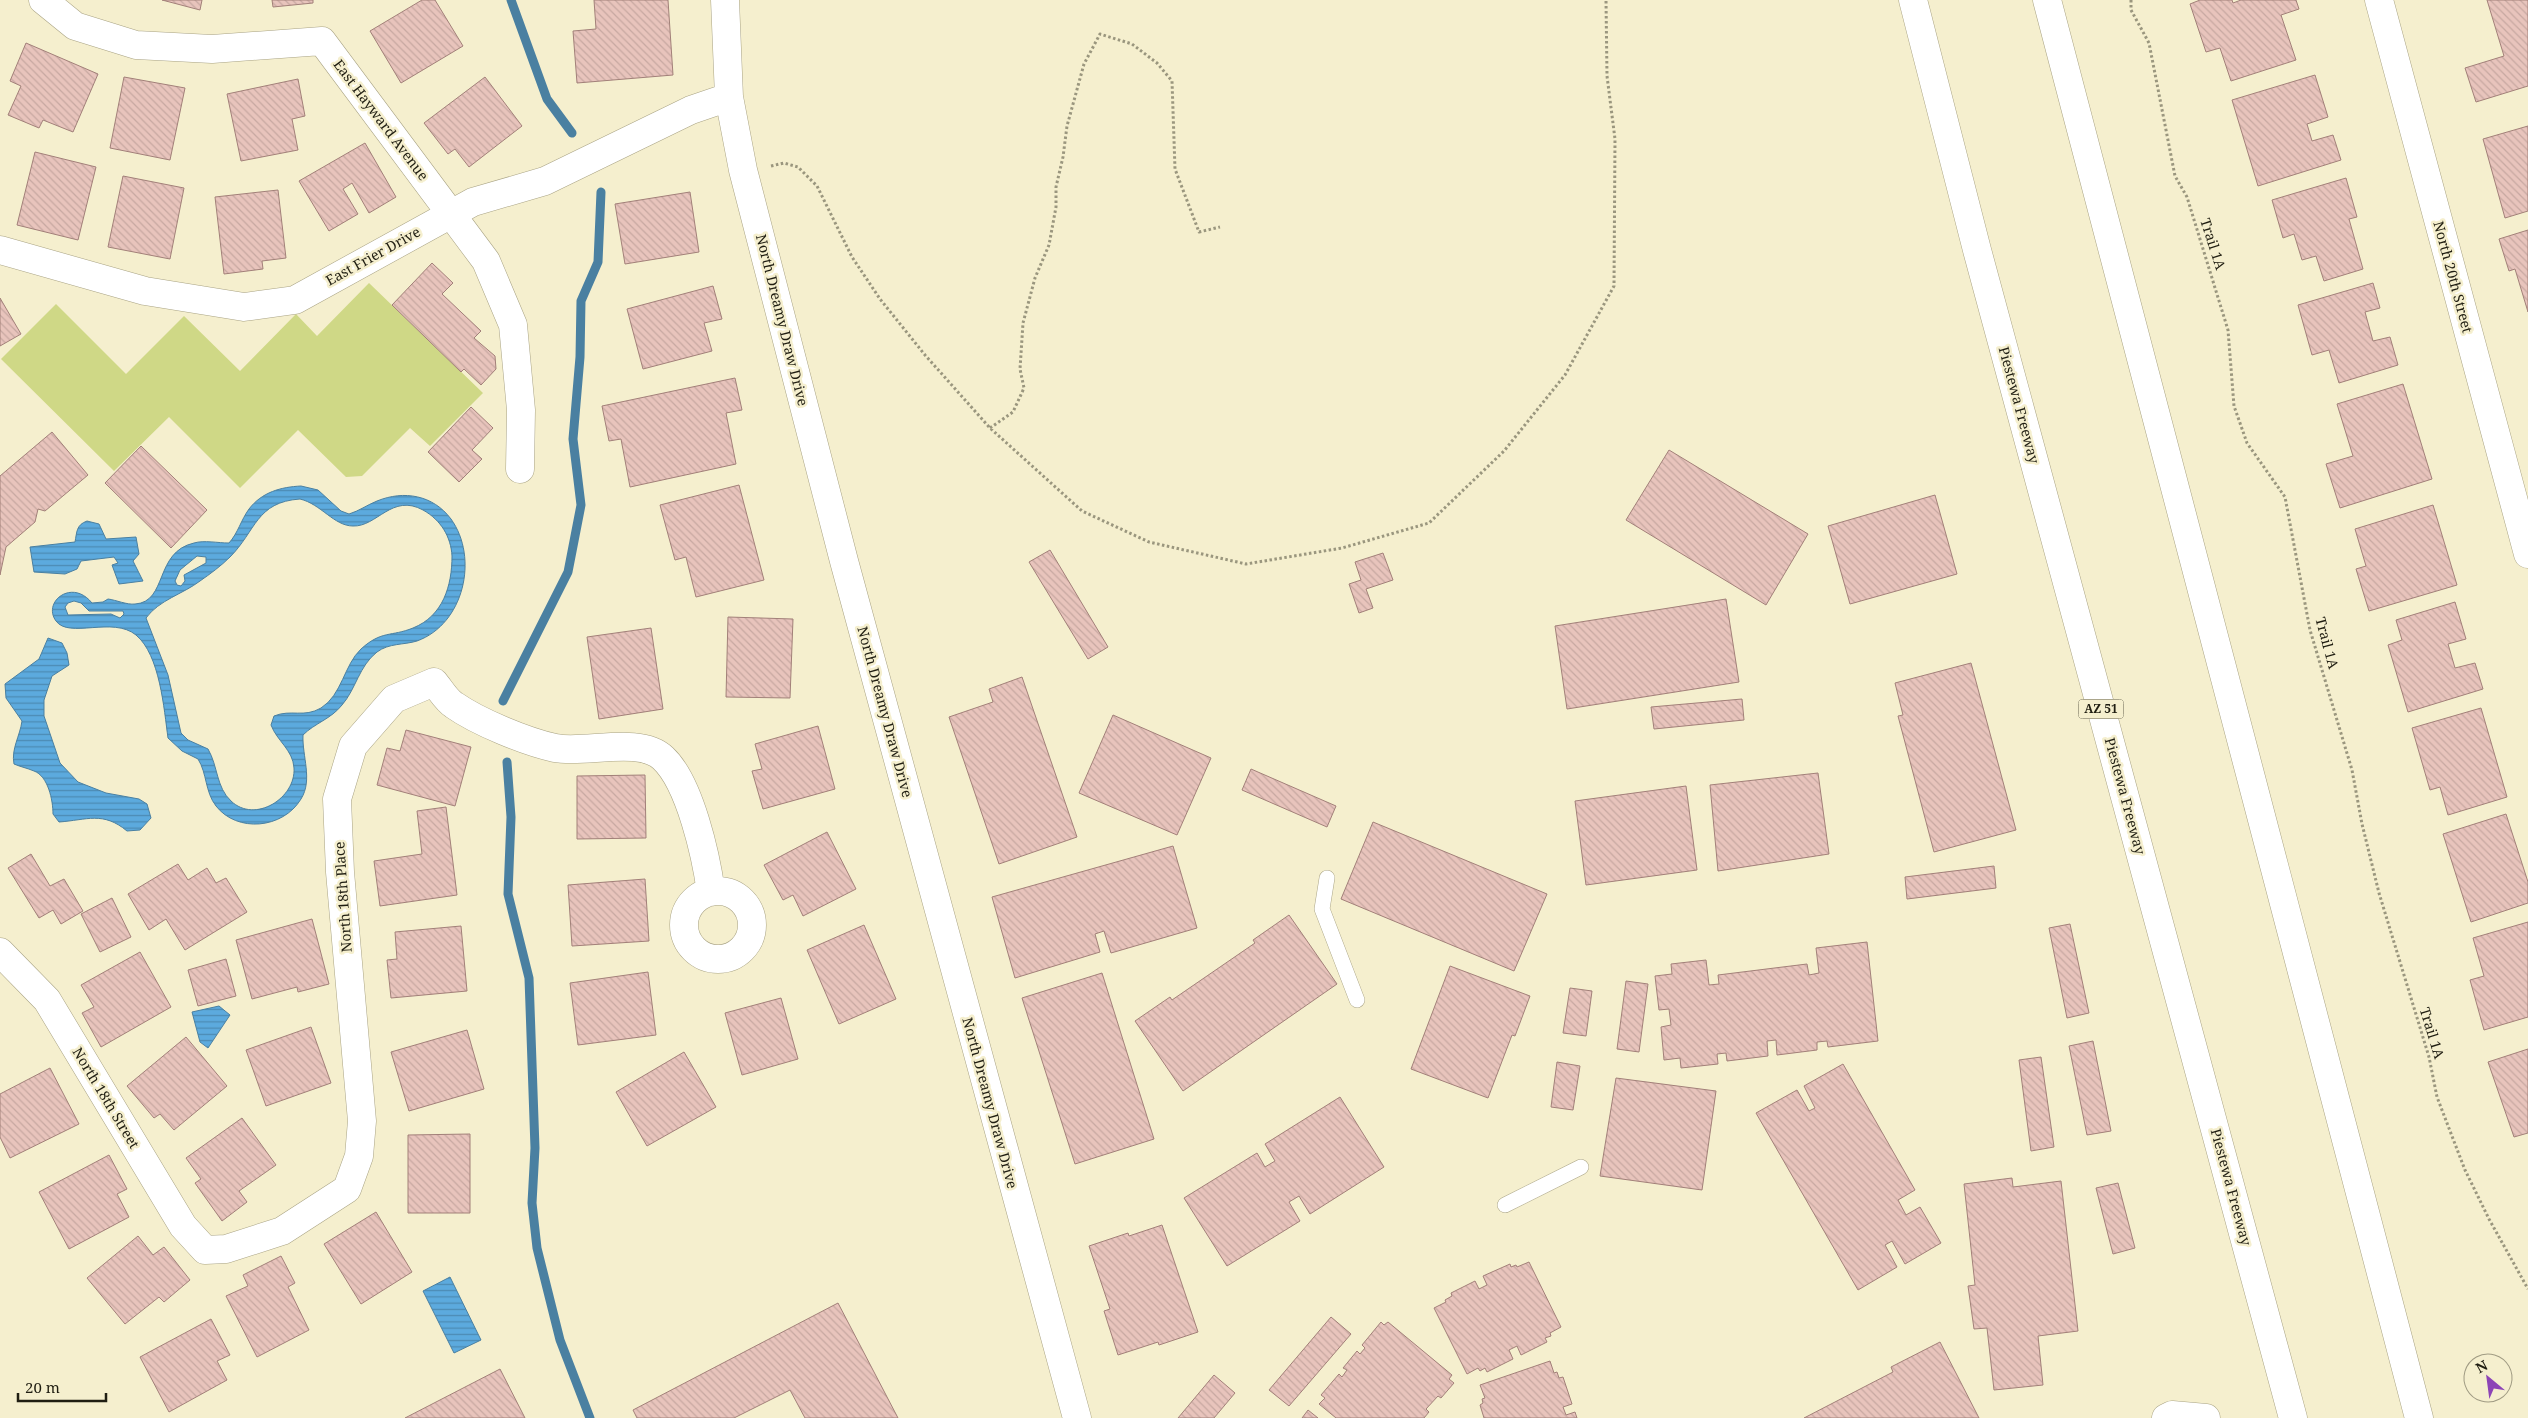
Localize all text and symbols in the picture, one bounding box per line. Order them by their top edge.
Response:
street label: East Hayward Avenue [330,55,433,184]
street label: Trail 1A [2196,216,2231,272]
street label: North 20th Street [2429,219,2478,335]
street label: East Frier Drive [322,222,423,289]
street label: North Dreamy Draw Drive [752,232,813,408]
street label: Piestewa Freeway [1995,344,2044,465]
street label: Trail 1A [2311,615,2344,671]
street label: North Dreamy Draw Drive [853,624,917,800]
road number: AZ 51 [2078,700,2124,719]
street label: Piestewa Freeway [2101,735,2150,856]
street label: North 18th Place [329,841,356,953]
street label: Trail 1A [2416,1005,2449,1061]
street label: North Dreamy Draw Drive [958,1015,1022,1191]
street label: North 18th Street [69,1044,144,1152]
street label: Piestewa Freeway [2207,1126,2256,1247]
north arrow [2463,1353,2513,1403]
text: N [2472,1355,2491,1377]
scale bar [18,1370,105,1402]
text: 20 m [25,1377,60,1397]

